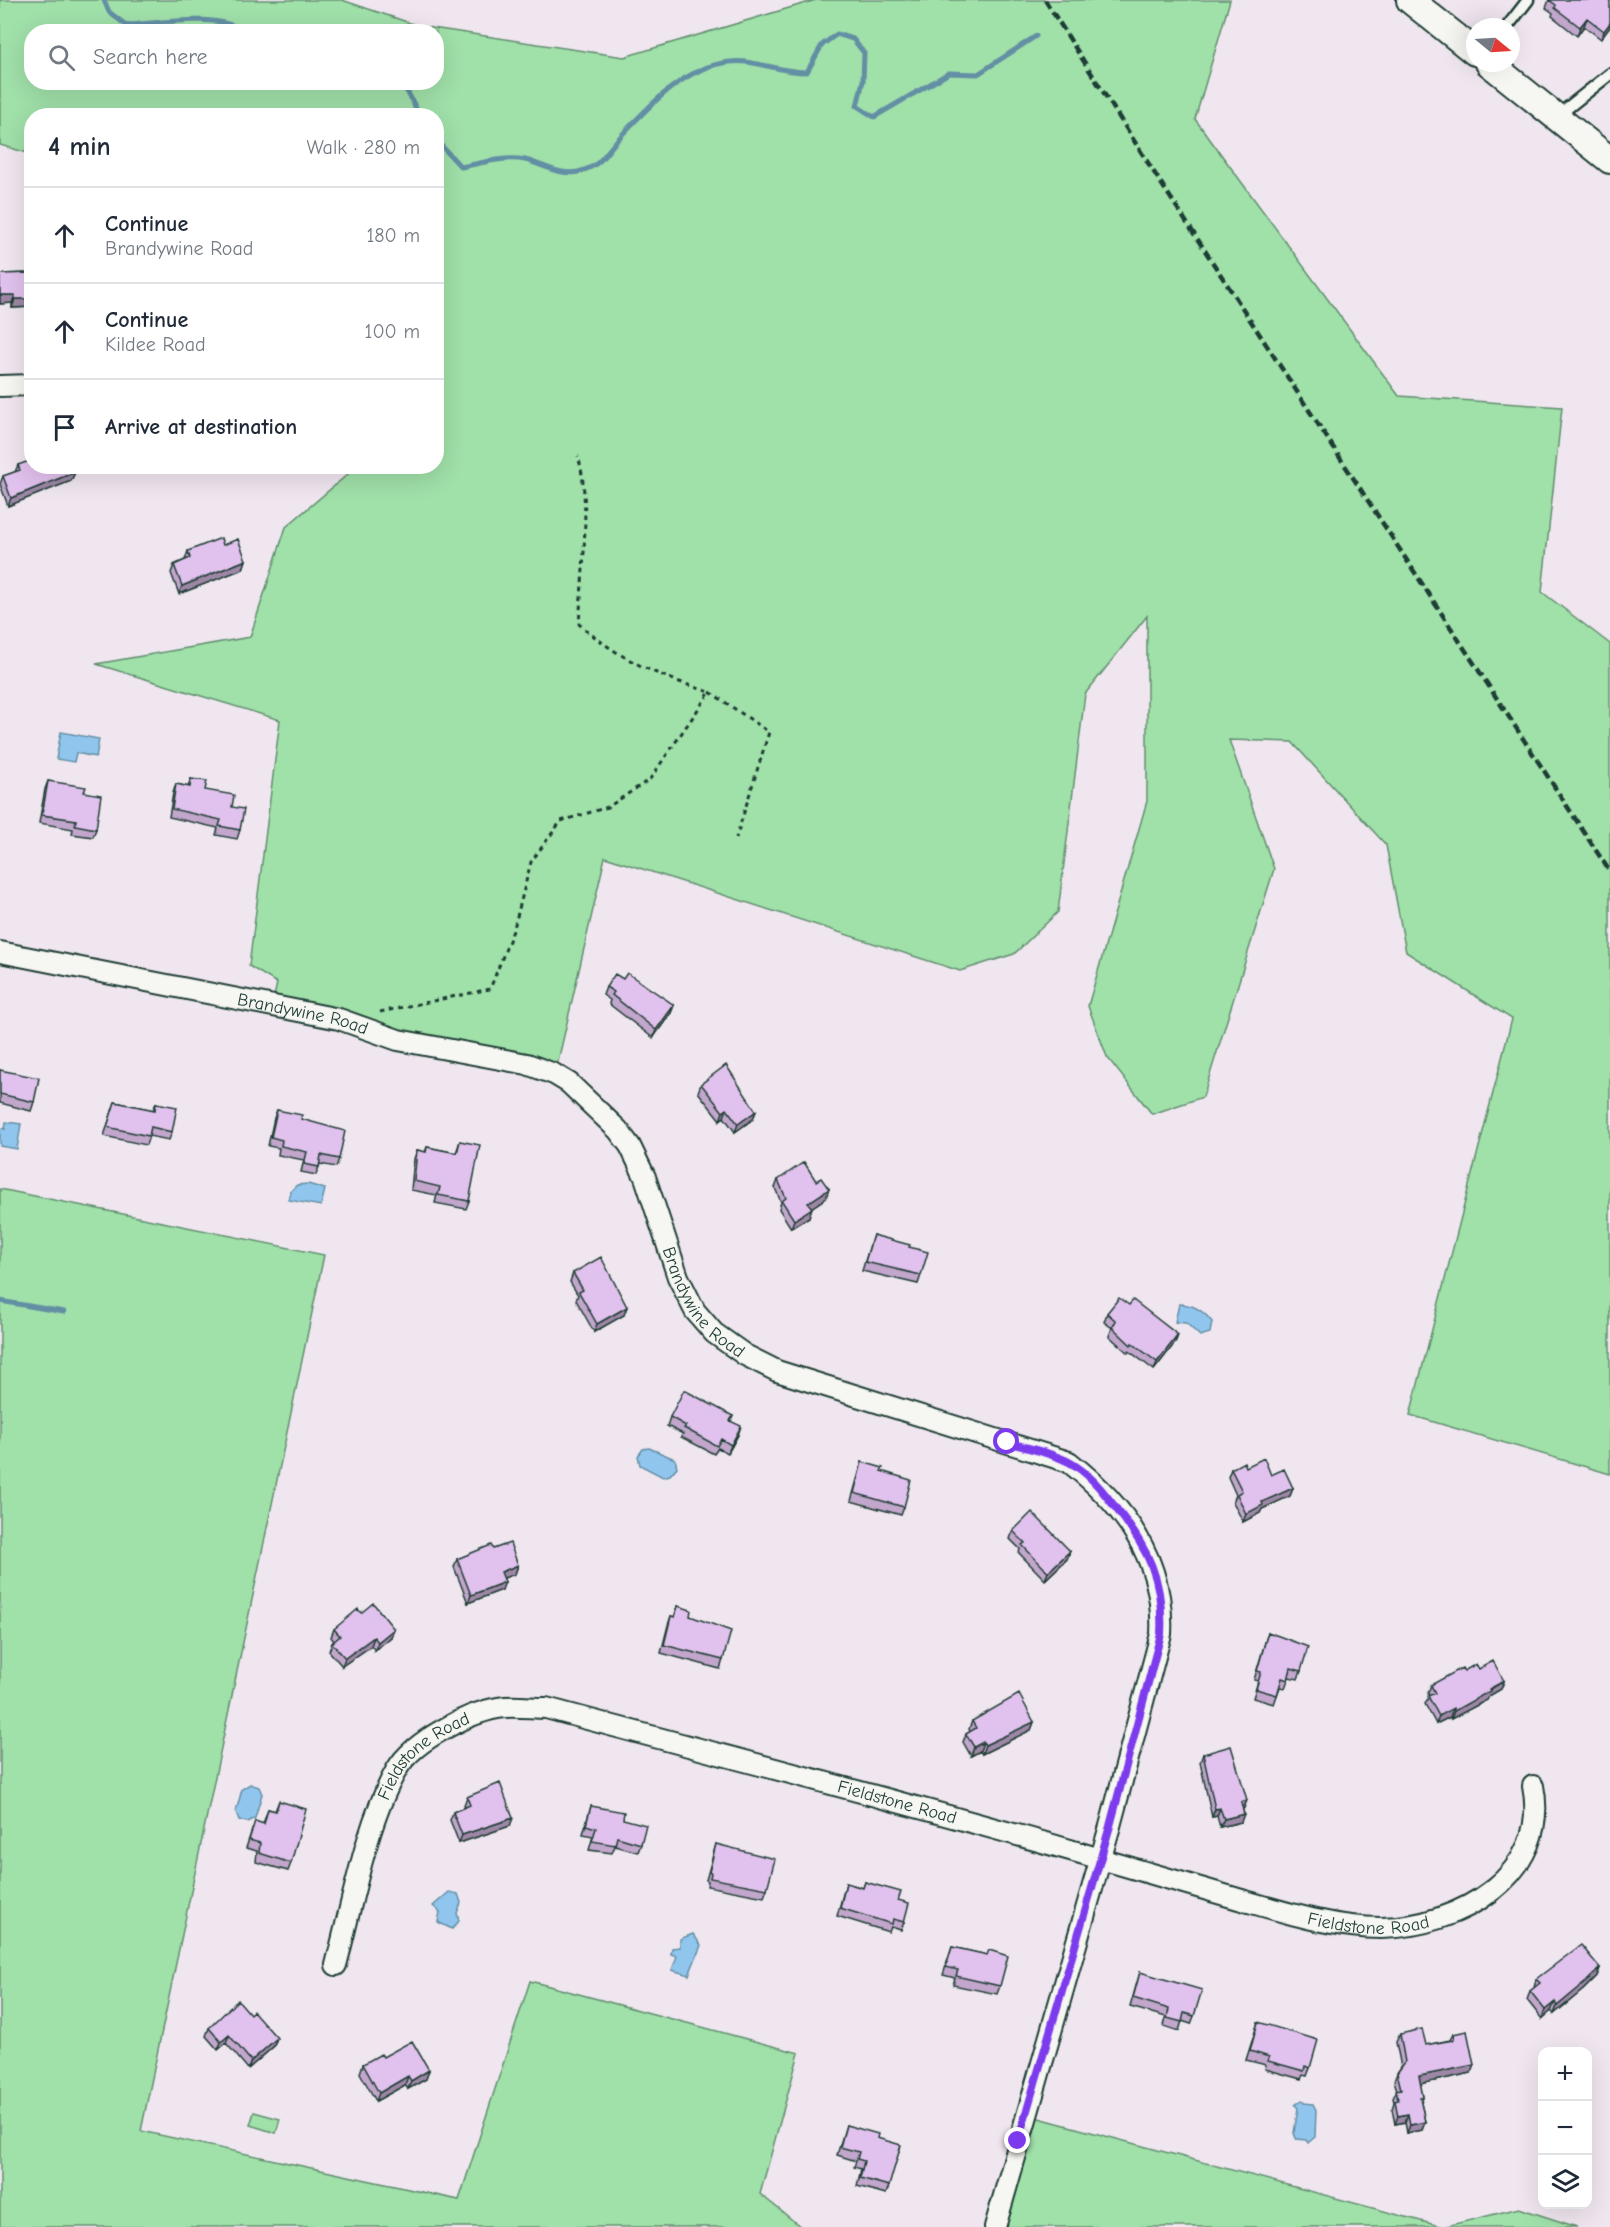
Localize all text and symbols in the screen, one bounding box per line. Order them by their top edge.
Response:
north arrow [1466,18,1520,72]
search box [24,24,444,90]
icon: search [45,41,78,74]
text: Search here [93,44,208,70]
text: 4 min [48,132,111,162]
text: Walk · 280 m [307,136,420,159]
text: Continue [105,211,188,237]
icon: ahead [48,219,81,252]
text: 180 m [366,224,420,247]
text: Brandywine Road [105,237,253,260]
text: Continue [105,307,188,333]
icon: ahead [48,315,81,348]
text: 100 m [365,320,420,343]
text: Kildee Road [105,333,206,356]
icon: arrive [48,411,81,444]
text: Arrive at destination [105,414,297,440]
street label: Brandywine Road [236,989,371,1039]
street label: Brandywine Road [658,1244,749,1362]
route start [993,1428,1019,1454]
street label: Fieldstone Road [373,1707,473,1803]
street label: Fieldstone Road [835,1776,959,1828]
street label: Fieldstone Road [1305,1908,1431,1939]
map controls [1538,2047,1592,2209]
button: + [1538,2047,1592,2101]
button: − [1538,2101,1592,2155]
route end [1004,2127,1030,2153]
button: layers [1538,2155,1592,2209]

